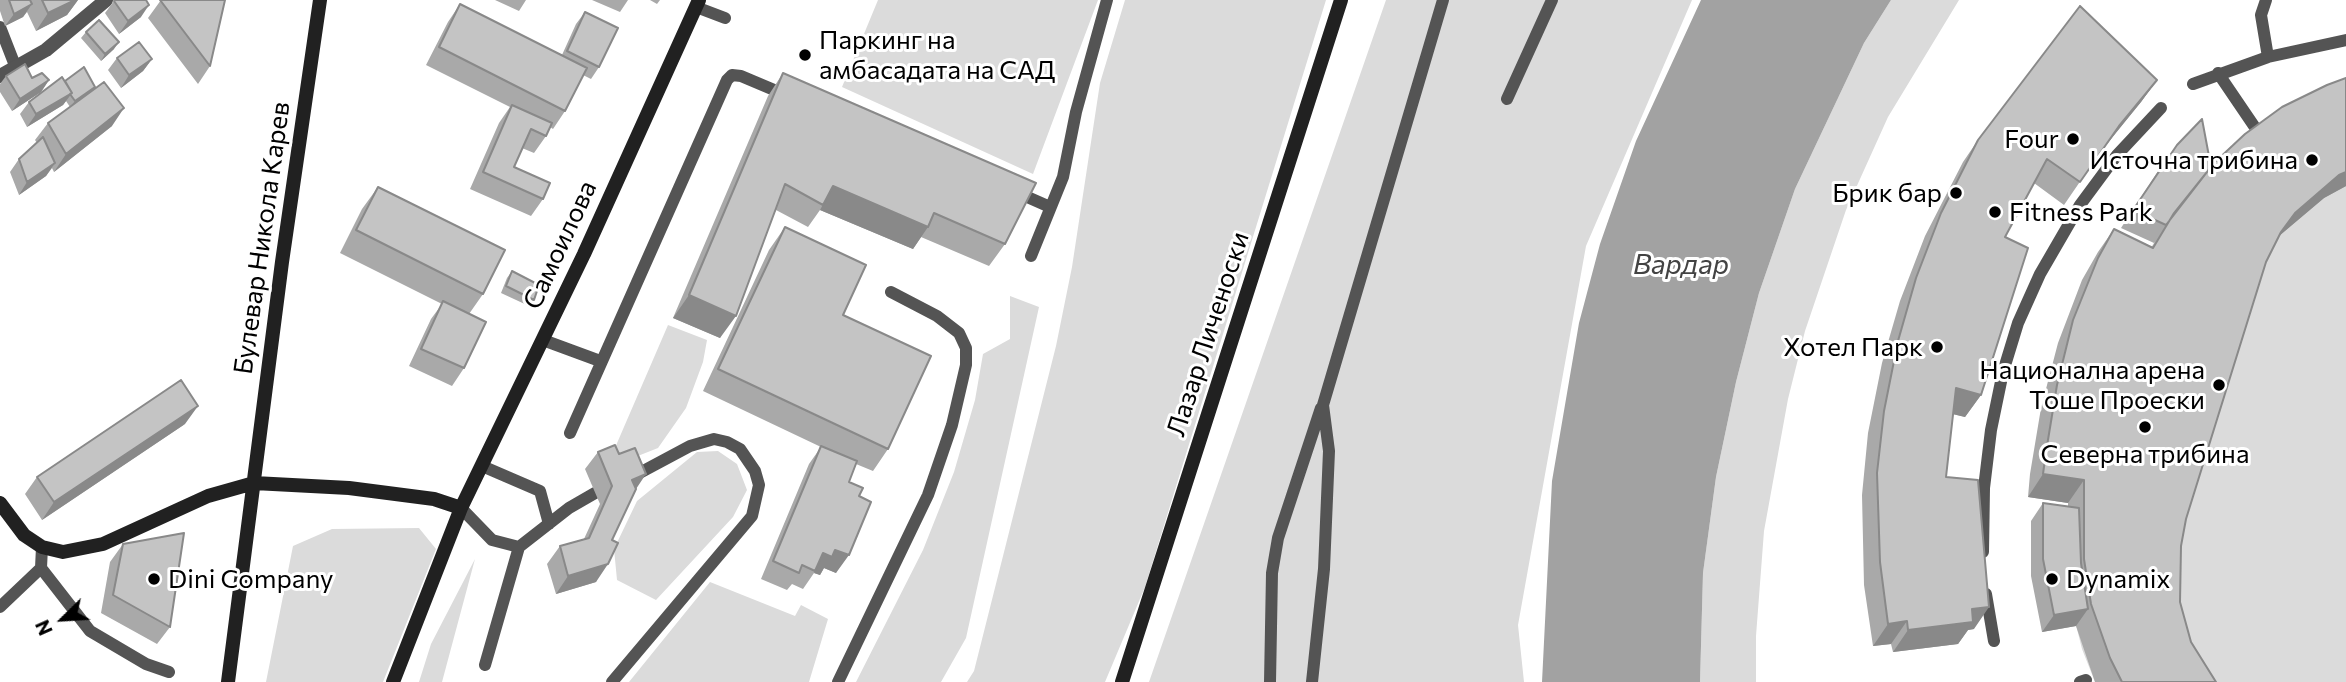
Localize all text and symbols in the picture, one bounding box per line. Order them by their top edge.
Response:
place label: Паркинг на амбасадата на САД [819,24,1055,86]
marker: Паркинг на амбасадата на САД [797,47,813,63]
street label: Булевар Никола Карев [227,100,297,376]
place label: Four [2004,123,2059,155]
marker: Four [2065,131,2081,147]
place label: Источна трибина [2090,144,2298,176]
marker: Источна трибина [2304,152,2320,168]
street label: Самоилова [517,176,603,314]
place label: Брик бар [1832,177,1942,209]
marker: Брик бар [1948,185,1964,201]
place label: Fitness Park [2009,196,2153,228]
marker: Fitness Park [1987,204,2003,220]
street label: Лазар Личеноски [1160,228,1256,440]
water label: Вардар [1633,248,1729,282]
place label: Хотел Парк [1783,331,1923,363]
marker: Хотел Парк [1929,339,1945,355]
place label: Национална арена Тоше Проески [1979,354,2205,416]
marker: Национална арена Тоше Проески [2211,377,2227,393]
marker: Северна трибина [2137,419,2153,435]
place label: Северна трибина [2041,438,2249,470]
place label: Dini Company [168,563,333,595]
place label: Dynamix [2066,563,2170,595]
marker: Dini Company [146,571,162,587]
marker: Dynamix [2044,571,2060,587]
north arrow [28,584,98,654]
text: N [30,617,57,639]

